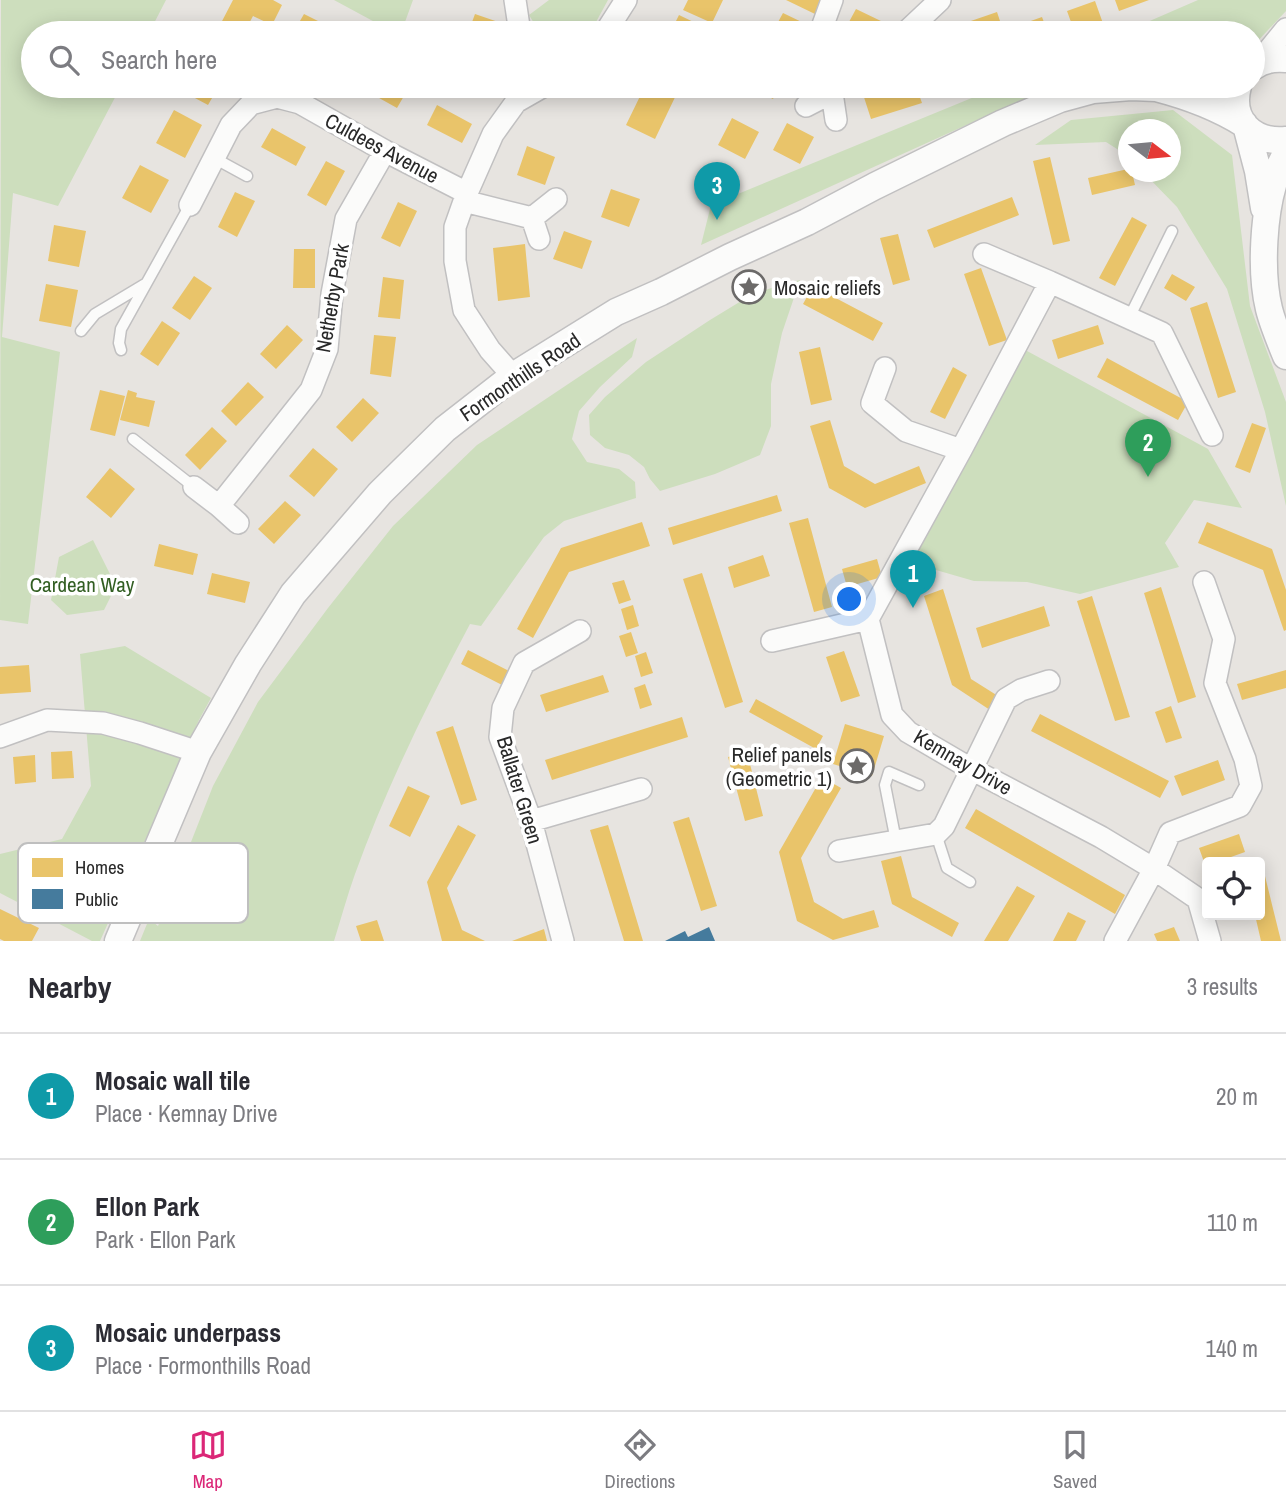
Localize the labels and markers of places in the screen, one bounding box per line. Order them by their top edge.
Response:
pin: 3 [694,162,740,220]
place icon: Mosaic reliefs [730,268,768,306]
place label: Mosaic reliefs [774,273,881,302]
pin: 2 [1125,419,1171,477]
pin: 1 [890,550,936,608]
place label: Relief panels (Geometric 1) [726,740,832,793]
place icon: Relief panels (Geometric 1) [838,747,876,785]

